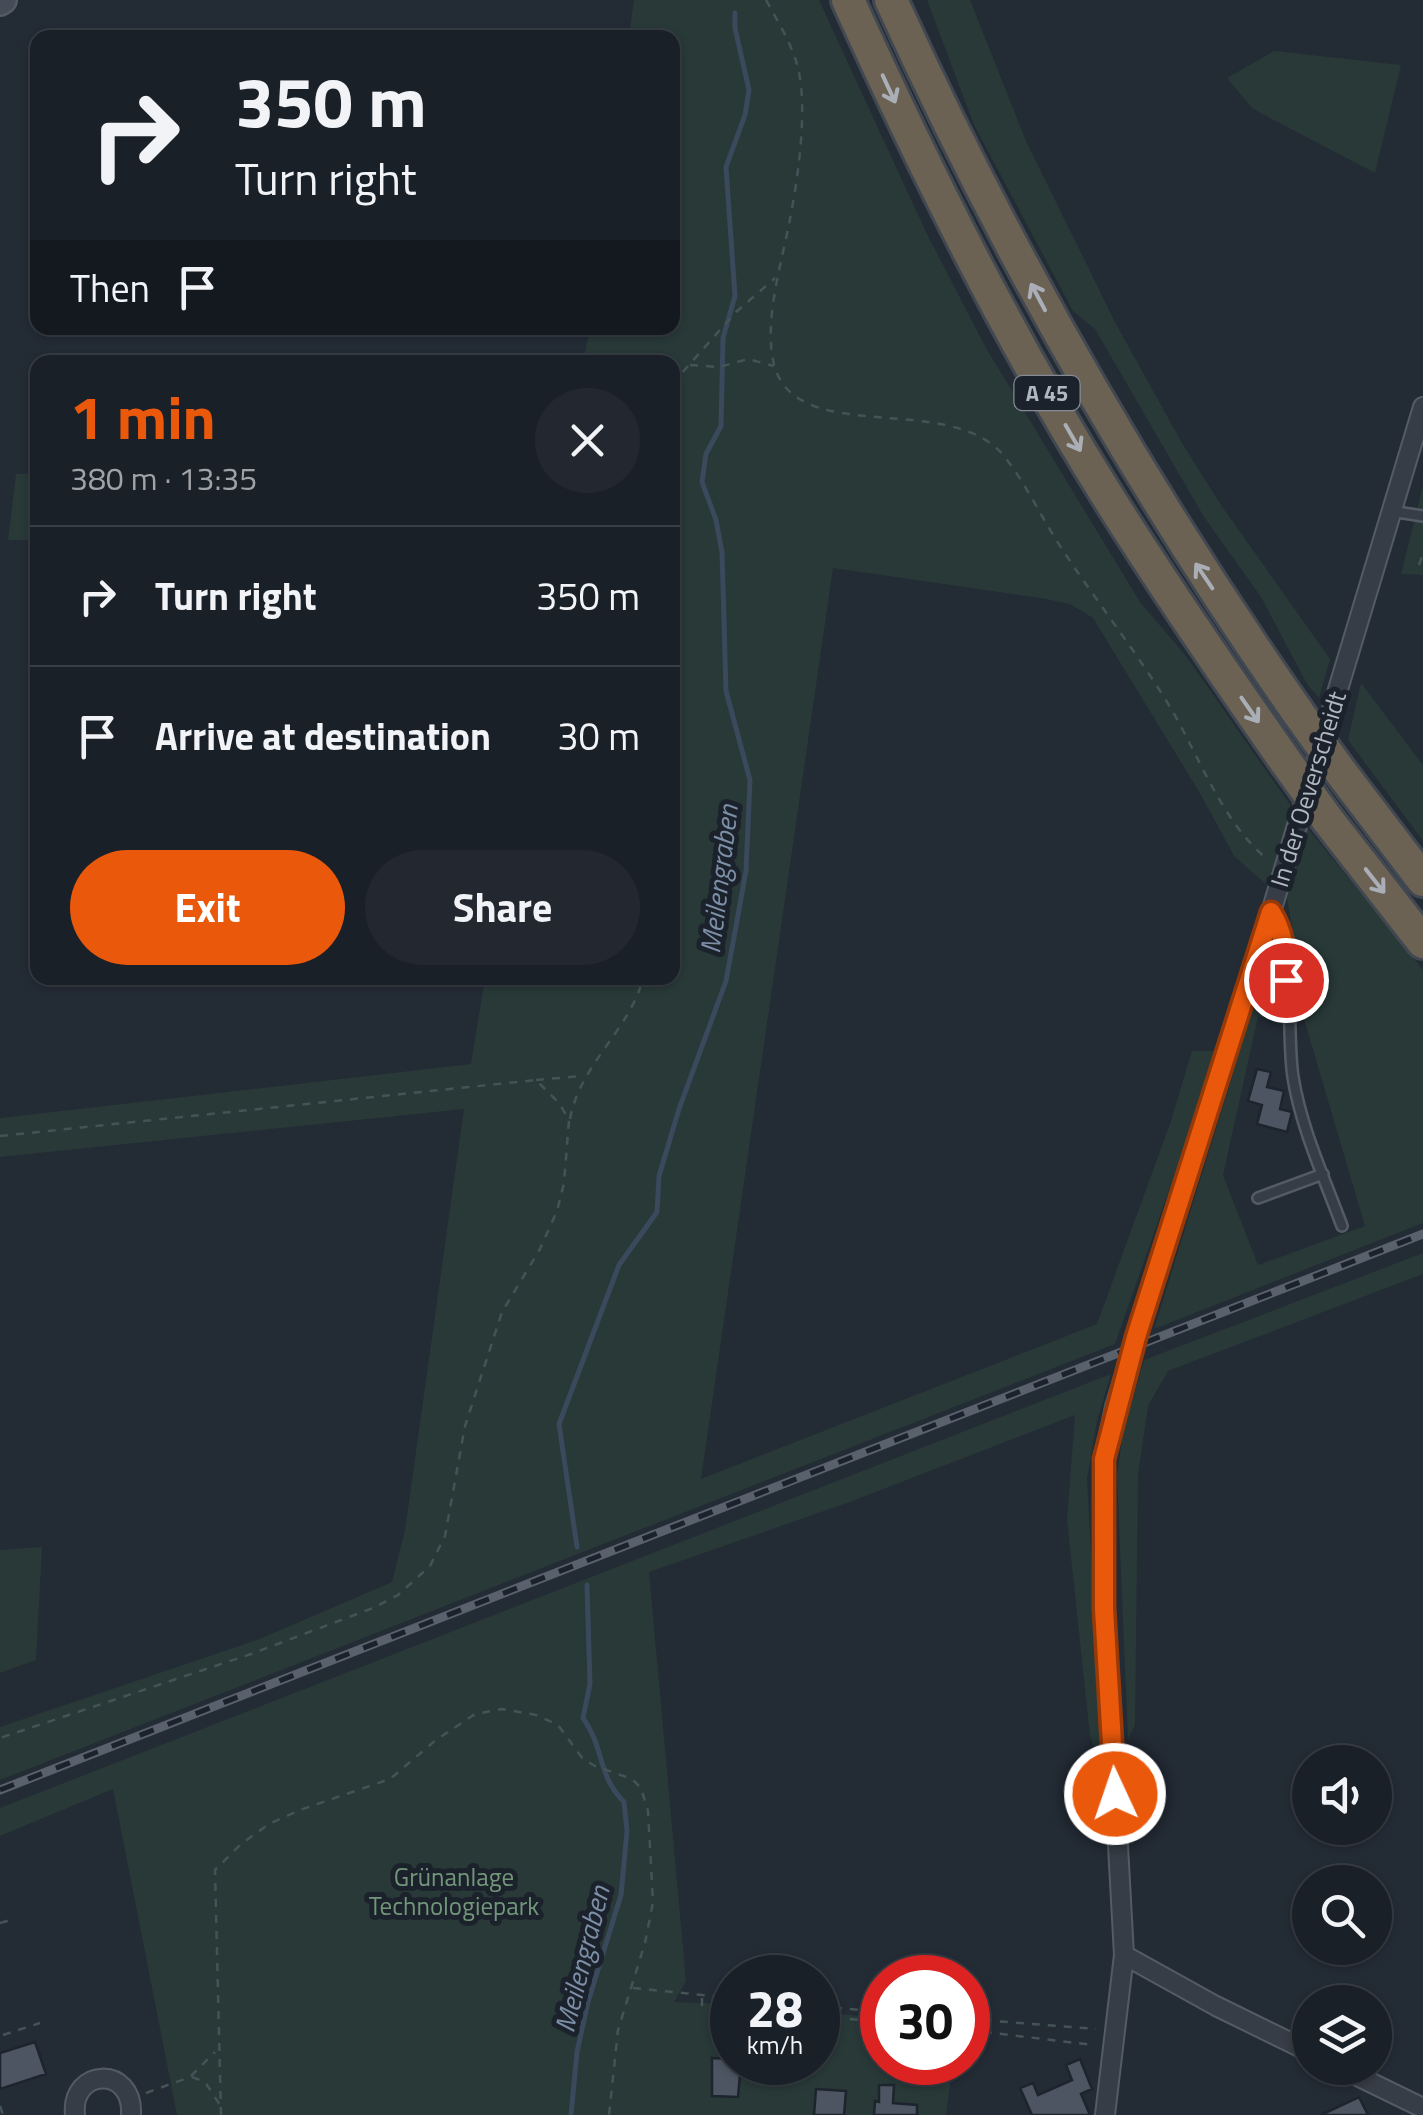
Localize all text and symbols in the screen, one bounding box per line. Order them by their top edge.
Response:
text: 350 m [235,48,427,154]
icon: right [70,70,200,200]
one-way arrow [880,73,899,103]
text: Turn right [235,144,417,212]
text: Then [70,259,150,317]
icon: arrive [170,260,225,315]
one-way arrow [1028,283,1047,313]
text: 1 min [70,371,216,462]
road number: A 45 [1014,376,1080,410]
button: close [535,388,640,493]
one-way arrow [1063,423,1083,452]
text: 380 m · 13:35 [70,454,257,502]
one-way arrow [1194,563,1215,591]
text: Turn right [155,567,317,625]
text: 350 m [536,567,640,625]
icon: right [70,569,125,624]
street label: In der Oeverscheidt [1260,686,1356,892]
one-way arrow [1239,696,1260,724]
text: Arrive at destination [155,707,491,765]
text: 30 m [557,707,640,765]
icon: arrive [70,709,125,764]
water label: Meilengraben [688,801,749,956]
button: Exit [70,850,345,965]
button: Share [365,850,640,965]
one-way arrow [1364,867,1386,893]
pin [1244,938,1329,1023]
icon: arrive [1259,953,1314,1008]
position arrow [1063,1742,1167,1846]
map controls [1292,1745,1392,2085]
button: sound [1292,1745,1392,1845]
park label: Grünanlage Technologiepark [369,1858,539,1925]
button: search [1292,1865,1392,1965]
water label: Meilengraben [543,1880,621,2037]
speed limit sign: 30 [860,1955,990,2085]
text: 28 [747,1970,803,2046]
button: layers [1292,1985,1392,2085]
text: km/h [747,2026,803,2064]

